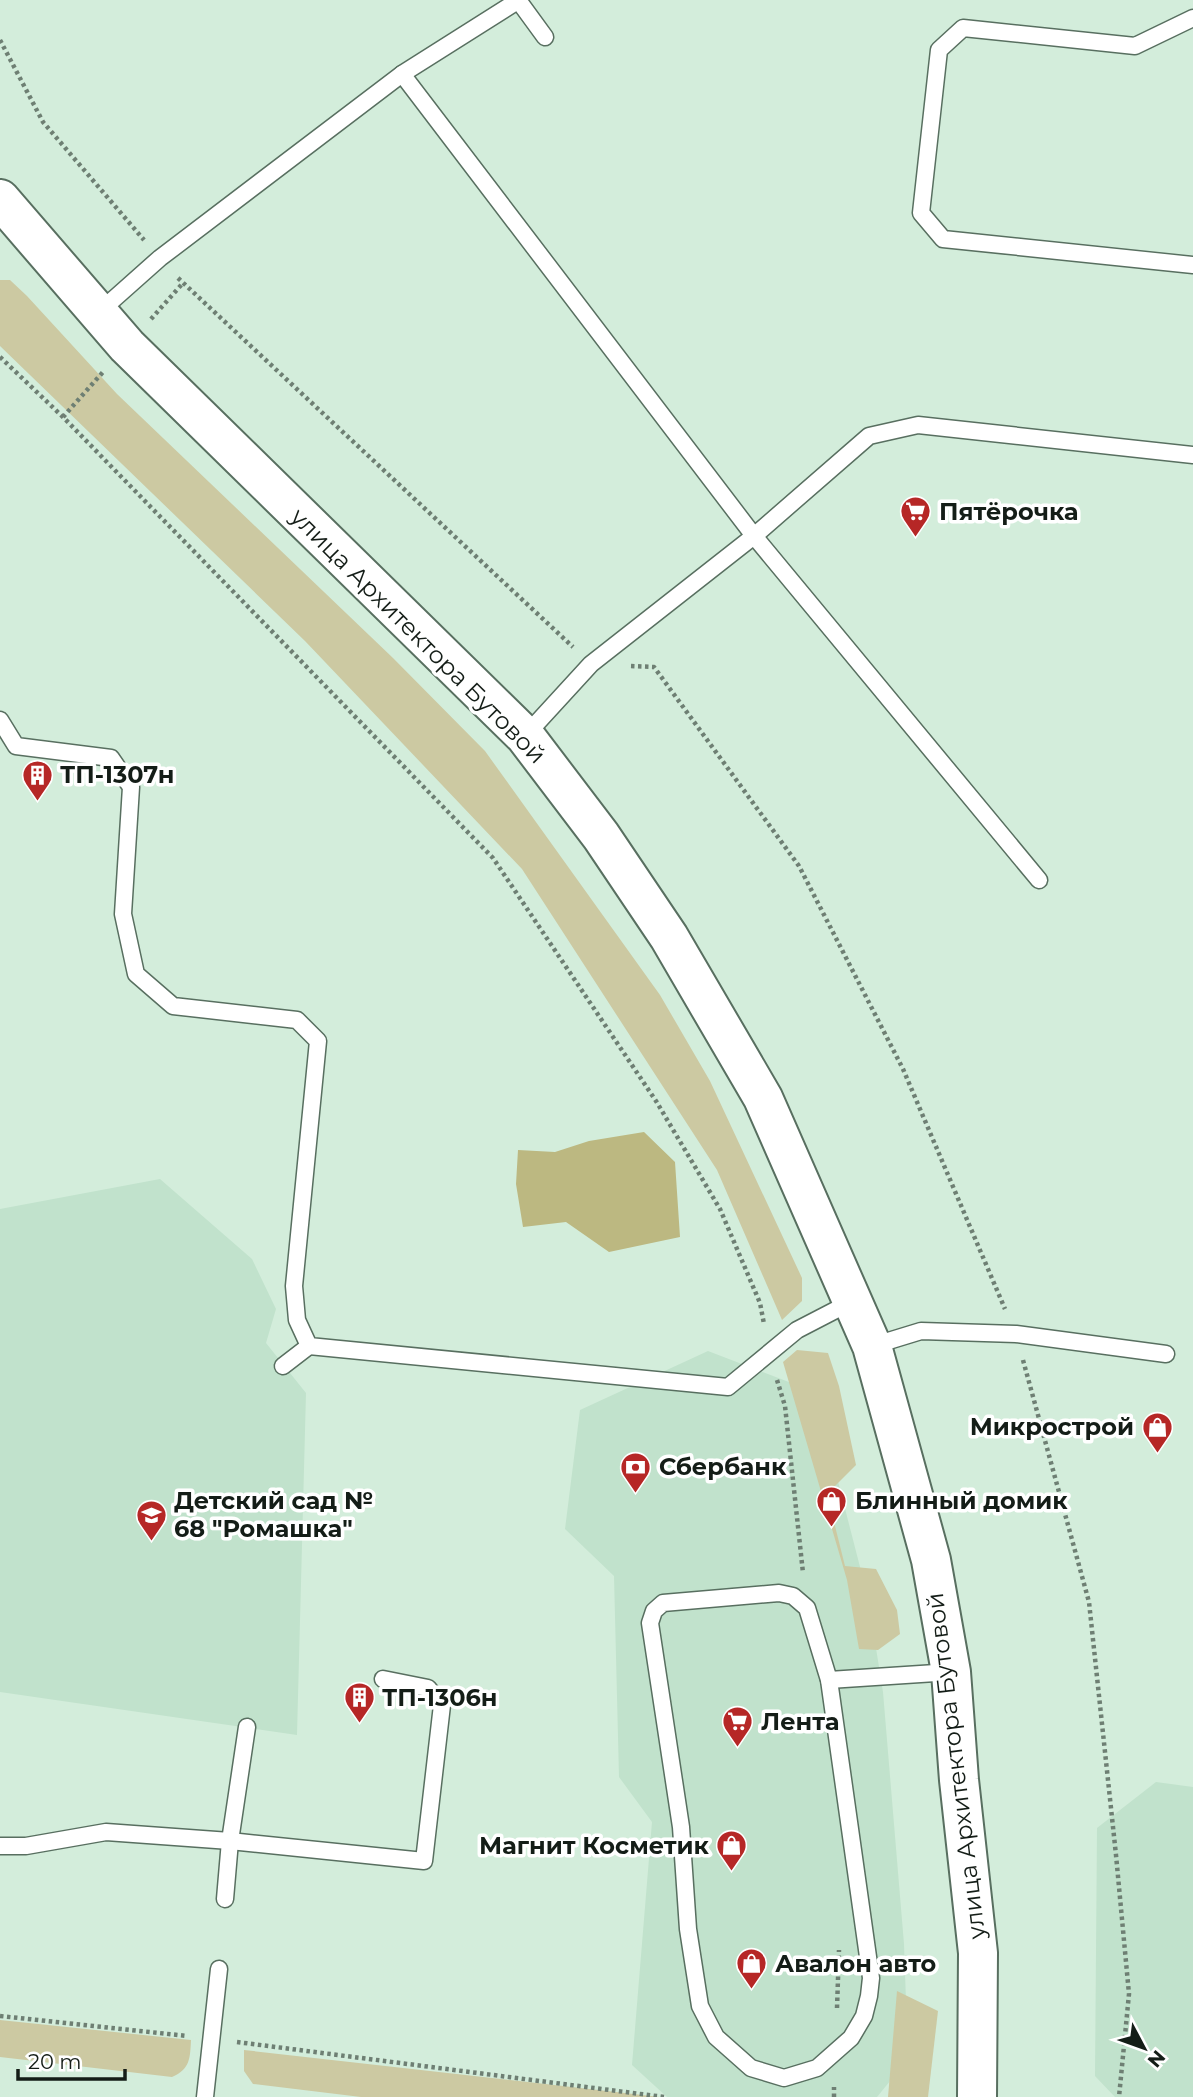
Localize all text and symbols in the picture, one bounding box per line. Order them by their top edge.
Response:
supermarket icon: Пятёрочка [899,495,933,539]
place label: Пятёрочка [939,497,1079,526]
street label: улица Архитектора Бутовой [284,501,552,769]
building icon: ТП-1307н [20,758,54,802]
place label: ТП-1307н [60,760,174,789]
shop icon: Микрострой [1140,1410,1174,1454]
place label: Микрострой [970,1412,1134,1441]
bank icon: Сбербанк [619,1450,653,1494]
place label: Сбербанк [659,1452,787,1481]
shop icon: Блинный домик [815,1484,849,1528]
place label: Детский сад № 68 "Ромашка" [174,1486,373,1543]
place label: Блинный домик [855,1486,1068,1515]
school or university icon: Детский сад № 68 "Ромашка" [134,1498,168,1542]
street label: улица Архитектора Бутовой [920,1591,991,1942]
building icon: ТП-1306н [342,1681,376,1725]
place label: ТП-1306н [382,1683,497,1712]
supermarket icon: Лента [721,1705,755,1749]
place label: Лента [761,1707,840,1736]
shop icon: Магнит Косметик [715,1829,749,1873]
place label: Магнит Косметик [479,1831,710,1860]
shop icon: Авалон авто [735,1947,769,1991]
place label: Авалон авто [775,1949,936,1978]
north arrow [1109,2013,1179,2083]
scale bar [18,2038,124,2082]
text: N [1143,2045,1170,2072]
text: 20 m [28,2049,82,2074]

